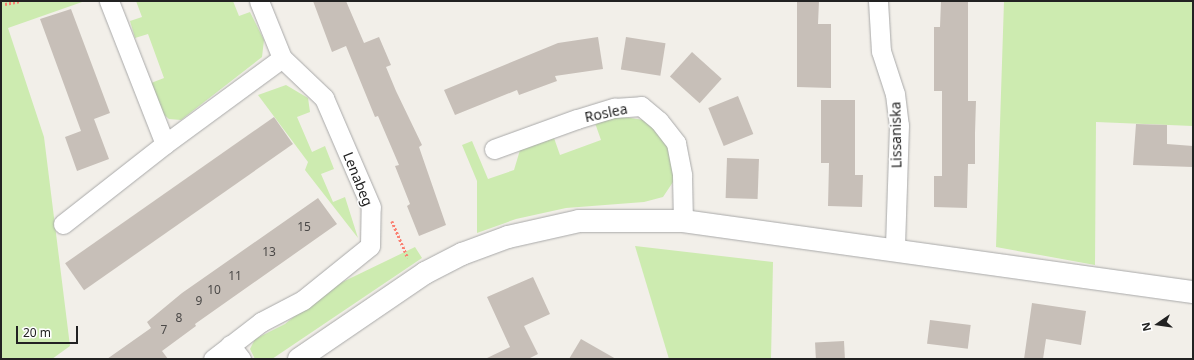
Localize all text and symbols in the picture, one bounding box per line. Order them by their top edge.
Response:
street label: Roslea [583,100,629,126]
street label: Lissaniska [887,102,905,168]
street label: Lenabeg [340,149,376,209]
house number: 15 [297,220,311,234]
house number: 13 [262,245,276,259]
house number: 11 [228,269,242,283]
house number: 10 [207,283,221,297]
house number: 9 [196,294,202,308]
north arrow [1138,304,1178,344]
house number: 8 [176,311,182,325]
scale bar [18,318,80,344]
text: N [1138,321,1154,333]
house number: 7 [161,323,167,337]
text: 20 m [23,324,51,341]

